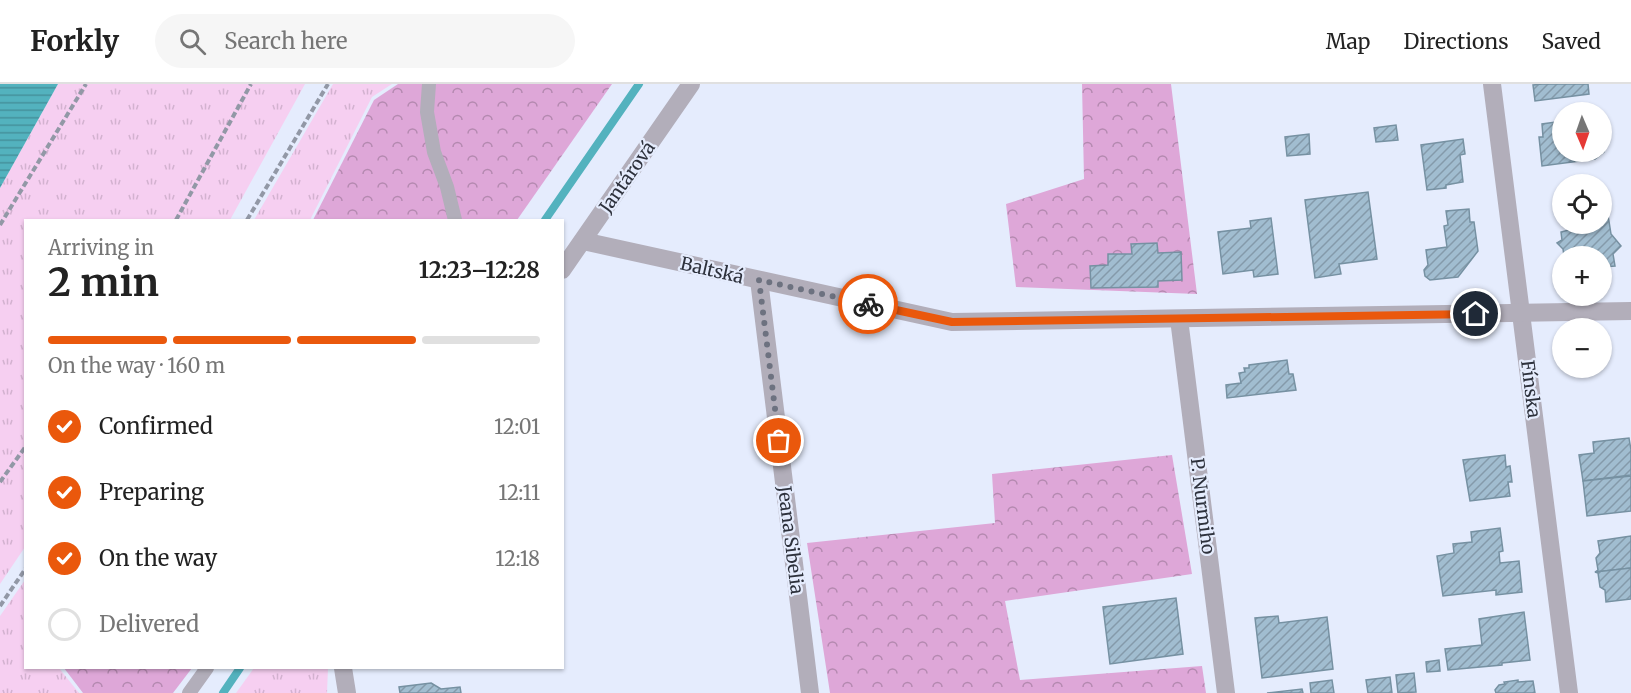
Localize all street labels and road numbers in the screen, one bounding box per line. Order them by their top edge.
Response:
street label: Jantárová [593,137,660,218]
street label: Baltská [678,252,746,289]
street label: Fínska [1516,359,1546,420]
street label: P. Nurmiho [1186,456,1220,556]
street label: Jeana Sibelia [773,484,809,596]

